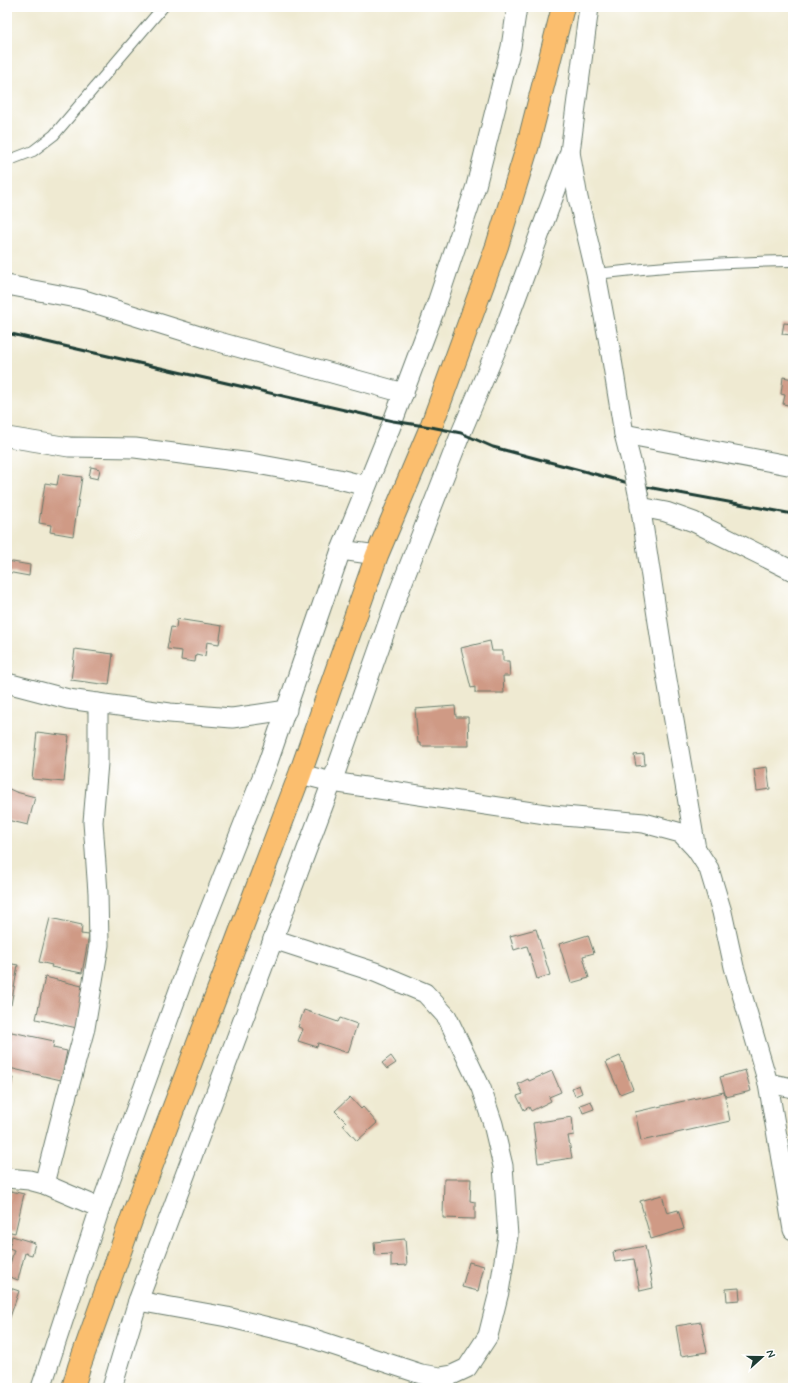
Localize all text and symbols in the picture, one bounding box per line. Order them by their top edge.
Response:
north arrow [742,1337,782,1377]
text: N [763,1348,778,1360]

